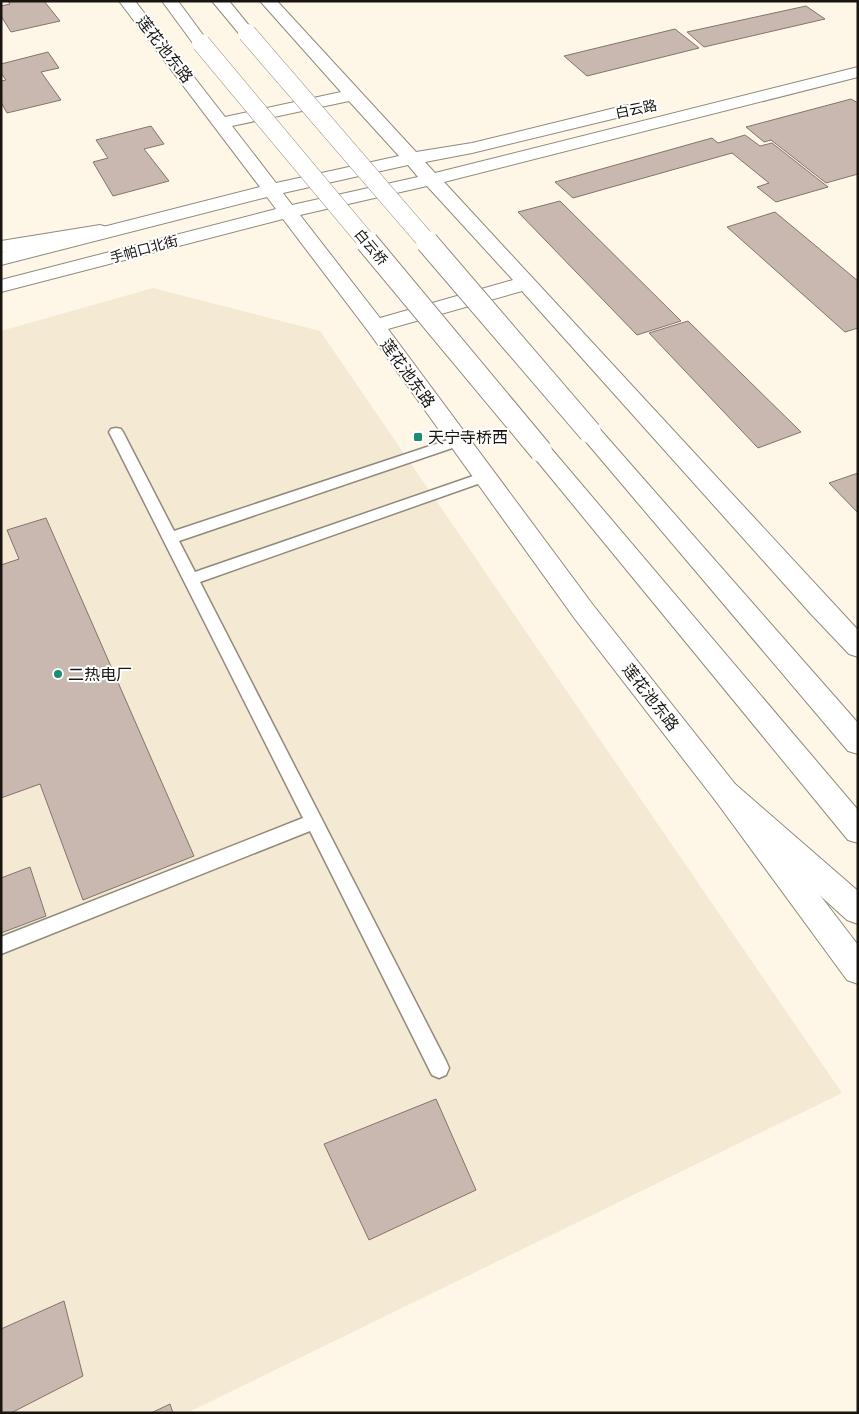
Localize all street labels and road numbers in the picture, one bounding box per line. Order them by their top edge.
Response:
street label: 莲花池东路 [133,13,196,86]
street label: 白云路 [614,97,658,121]
street label: 白云桥 [351,226,391,268]
street label: 手帕口北街 [108,232,180,266]
street label: 莲花池东路 [377,336,438,411]
street label: 莲花池东路 [619,661,682,734]

